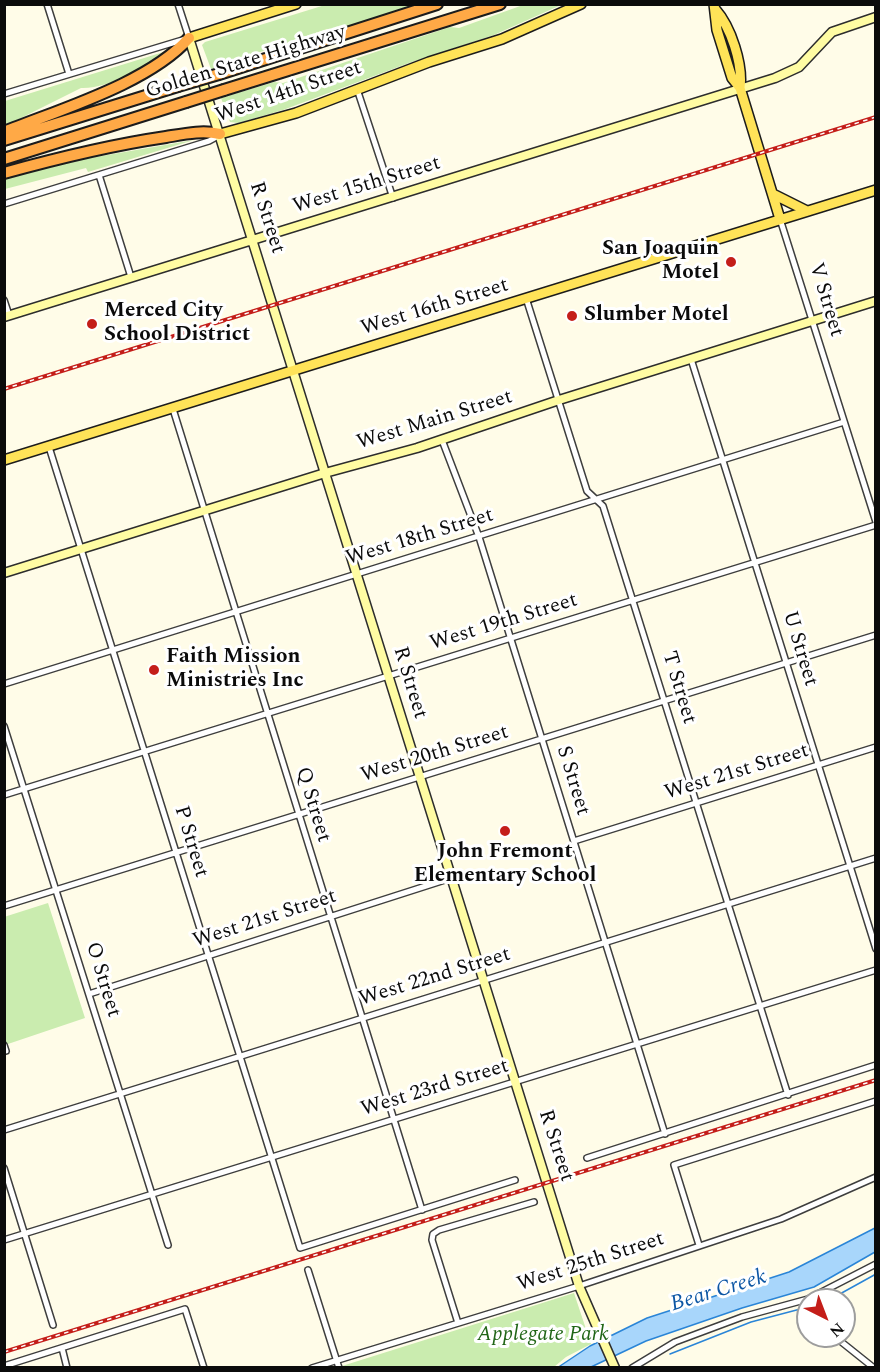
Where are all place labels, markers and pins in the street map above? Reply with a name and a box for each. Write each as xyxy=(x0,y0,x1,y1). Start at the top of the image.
place label: San Joaquin Motel xyxy=(602,237,719,287)
marker: San Joaquin Motel xyxy=(724,255,738,269)
place label: Merced City School District xyxy=(104,299,250,349)
place label: Slumber Motel xyxy=(584,303,729,329)
marker: Slumber Motel xyxy=(565,309,579,323)
marker: Merced City School District xyxy=(85,317,99,331)
place label: Faith Mission Ministries Inc xyxy=(166,645,304,695)
marker: Faith Mission Ministries Inc xyxy=(147,663,161,677)
marker: John Fremont Elementary School xyxy=(498,824,512,838)
place label: John Fremont Elementary School xyxy=(414,840,596,890)

